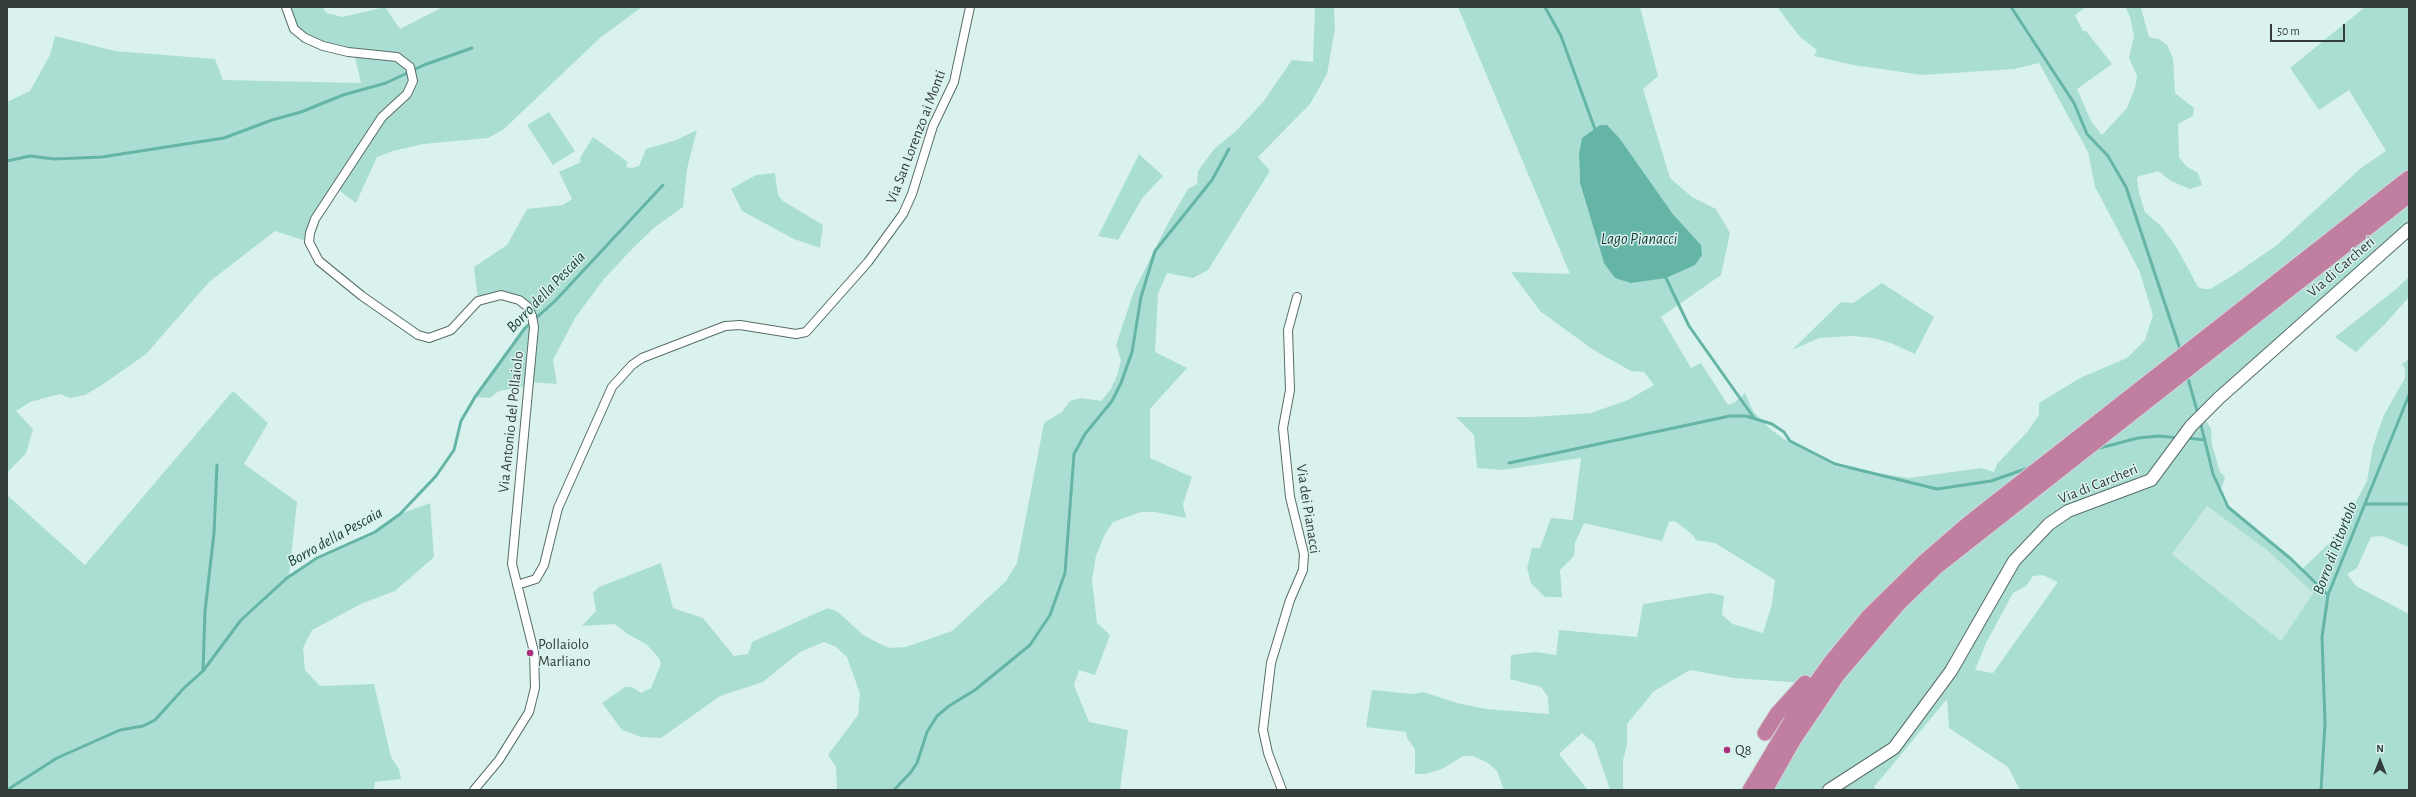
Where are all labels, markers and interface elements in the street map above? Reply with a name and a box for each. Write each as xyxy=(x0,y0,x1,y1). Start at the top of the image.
scale bar xyxy=(2272,16,2347,42)
text: 50 m xyxy=(2277,25,2300,37)
street label: Via San Lorenzo ai Monti xyxy=(882,68,950,206)
water label: Lago Pianacci xyxy=(1601,229,1677,249)
street label: Via di Carcheri xyxy=(2303,233,2379,301)
water label: Borro della Pescaia xyxy=(502,247,590,337)
street label: Via Antonio del Pollaiolo xyxy=(495,350,527,494)
street label: Via di Carcheri xyxy=(2056,460,2140,508)
street label: Via dei Pianacci xyxy=(1292,463,1324,555)
water label: Borro di Ritortolo xyxy=(2309,499,2361,597)
water label: Borro della Pescaia xyxy=(284,503,386,571)
place label: Pollaiolo Marliano xyxy=(538,635,591,670)
marker: Pollaiolo Marliano xyxy=(525,648,535,658)
place label: Q8 xyxy=(1735,741,1752,759)
north arrow xyxy=(2360,741,2400,781)
text: N xyxy=(2376,743,2384,754)
marker: Q8 xyxy=(1722,745,1732,755)

